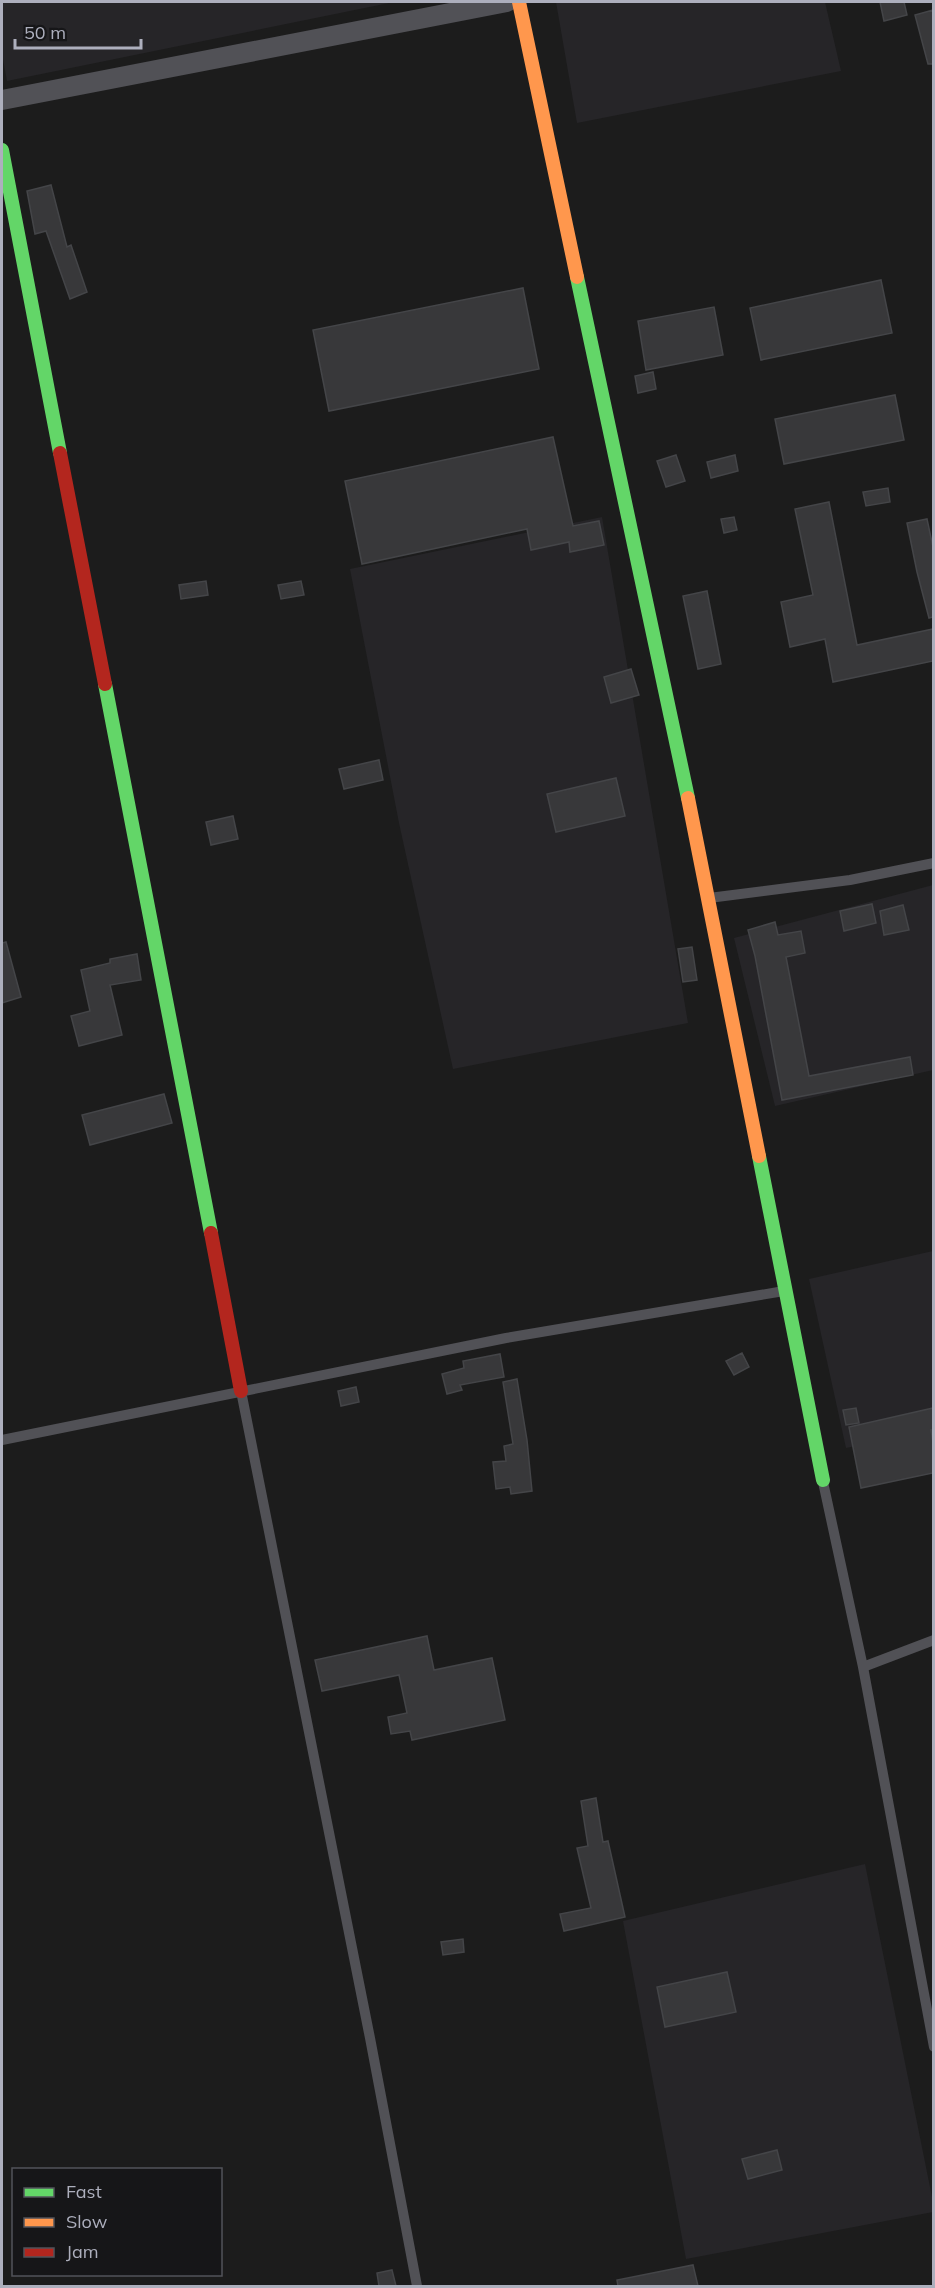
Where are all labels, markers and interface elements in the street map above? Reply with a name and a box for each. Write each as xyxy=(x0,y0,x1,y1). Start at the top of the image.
scale bar xyxy=(15,12,141,50)
text: 50 m xyxy=(24,21,66,44)
legend xyxy=(12,2168,222,2276)
text: Fast xyxy=(66,2180,102,2203)
text: Slow xyxy=(66,2210,108,2233)
text: Jam xyxy=(66,2240,99,2263)

